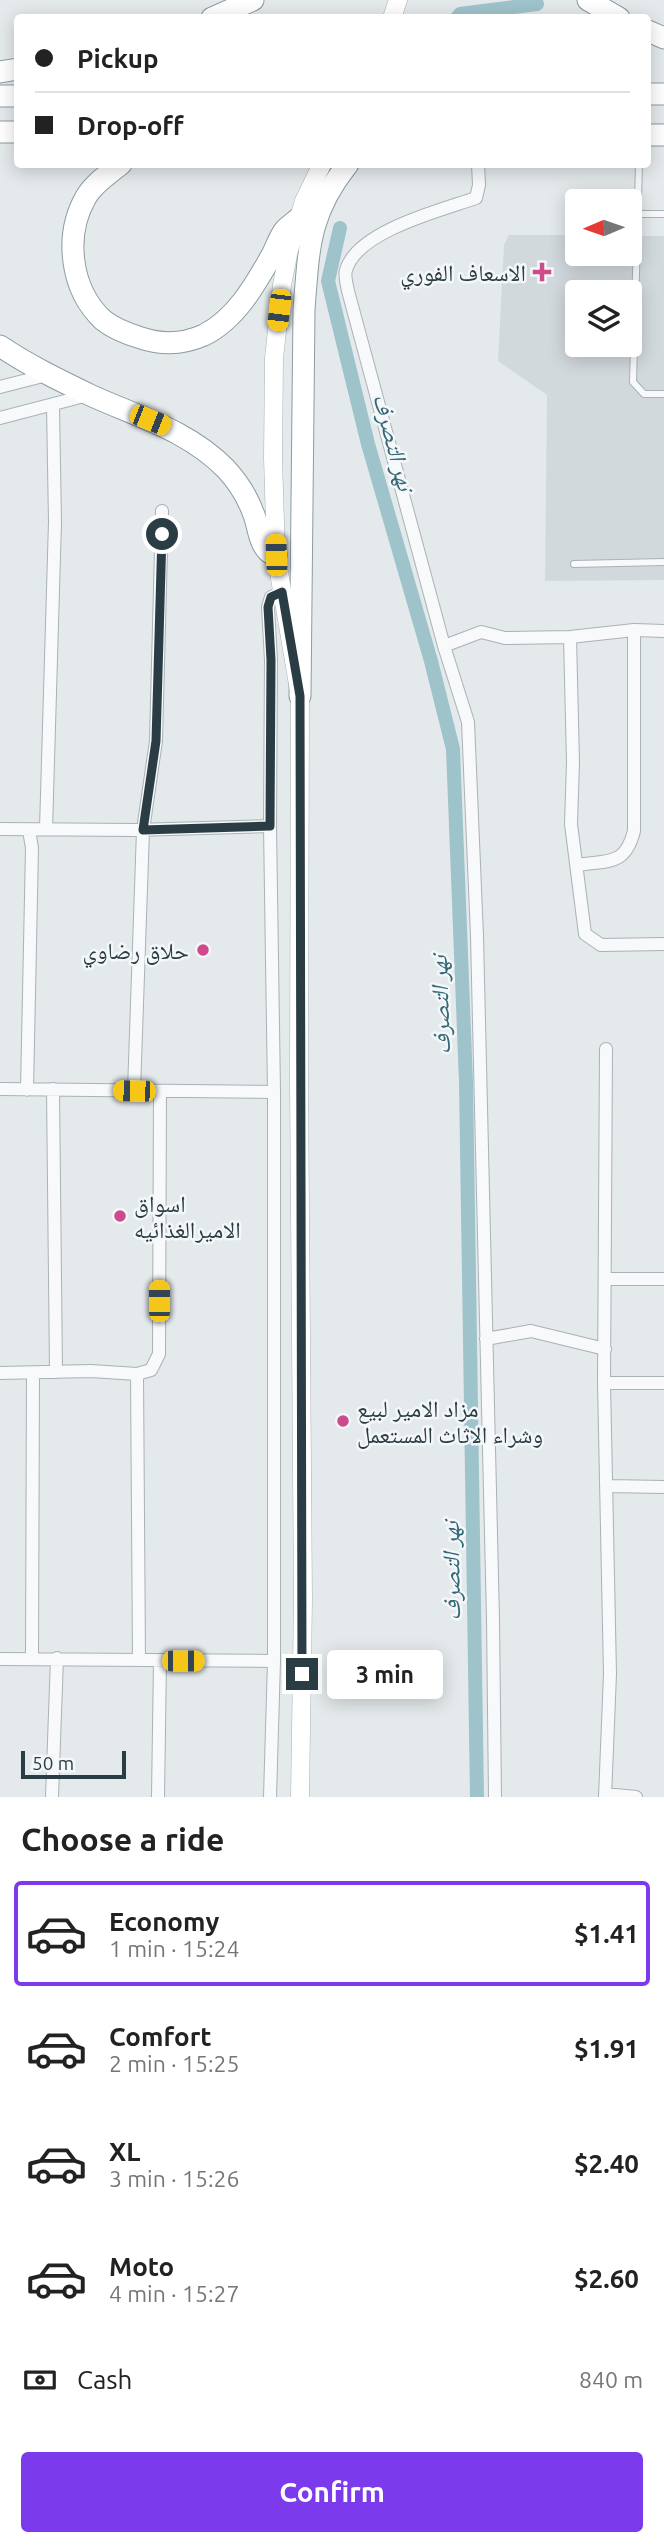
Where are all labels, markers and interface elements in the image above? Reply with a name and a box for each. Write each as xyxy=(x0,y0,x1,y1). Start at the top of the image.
text: Pickup xyxy=(77,44,159,73)
text: Drop-off xyxy=(77,111,184,140)
north arrow xyxy=(565,189,642,266)
map controls xyxy=(565,189,642,357)
place label: الاسعاف الفوري xyxy=(400,260,526,291)
marker: الاسعاف الفوري xyxy=(532,262,552,282)
button: layers xyxy=(565,280,642,357)
car xyxy=(267,288,292,332)
water label: نهر التصرف xyxy=(368,391,421,497)
car xyxy=(127,402,174,438)
route start xyxy=(146,518,178,550)
car xyxy=(265,534,288,576)
place label: حلاق رضاوي xyxy=(82,938,189,969)
marker: حلاق رضاوي xyxy=(195,942,211,958)
water label: نهر التصرف xyxy=(425,951,455,1055)
car xyxy=(113,1080,156,1102)
place label: اسواق الاميرالغذائيه xyxy=(134,1191,241,1243)
marker: اسواق الاميرالغذائيه xyxy=(112,1208,128,1224)
car xyxy=(149,1280,170,1322)
place label: مزاد الامير لبيع وشراء الاثاث المستعمل xyxy=(357,1396,543,1449)
marker: مزاد الامير لبيع وشراء الاثاث المستعمل xyxy=(335,1413,351,1429)
water label: نهر التصرف xyxy=(437,1517,465,1621)
callout: 3 min xyxy=(326,1650,442,1698)
car xyxy=(163,1651,205,1672)
route end xyxy=(286,1658,318,1690)
text: 3 min xyxy=(356,1662,414,1687)
scale bar xyxy=(21,1748,126,1780)
text: 50 m xyxy=(32,1752,74,1774)
text: Choose a ride xyxy=(21,1821,224,1857)
icon: car xyxy=(25,1902,88,1965)
text: Economy xyxy=(109,1907,219,1936)
text: $1.41 xyxy=(574,1919,639,1948)
text: 1 min · 15:24 xyxy=(109,1936,240,1961)
icon: car xyxy=(25,2017,88,2080)
text: Comfort xyxy=(109,2022,212,2051)
text: $1.91 xyxy=(574,2034,639,2063)
text: 2 min · 15:25 xyxy=(109,2051,240,2076)
icon: car xyxy=(25,2132,88,2195)
text: XL xyxy=(109,2137,140,2166)
text: $2.40 xyxy=(574,2149,639,2178)
text: 3 min · 15:26 xyxy=(109,2166,240,2191)
icon: car xyxy=(25,2247,88,2310)
text: Moto xyxy=(109,2252,174,2281)
text: $2.60 xyxy=(574,2264,639,2293)
text: 4 min · 15:27 xyxy=(109,2281,240,2306)
icon: cash xyxy=(21,2361,59,2399)
text: Cash xyxy=(77,2365,132,2394)
text: 840 m xyxy=(579,2367,643,2392)
button: Confirm xyxy=(21,2452,643,2532)

